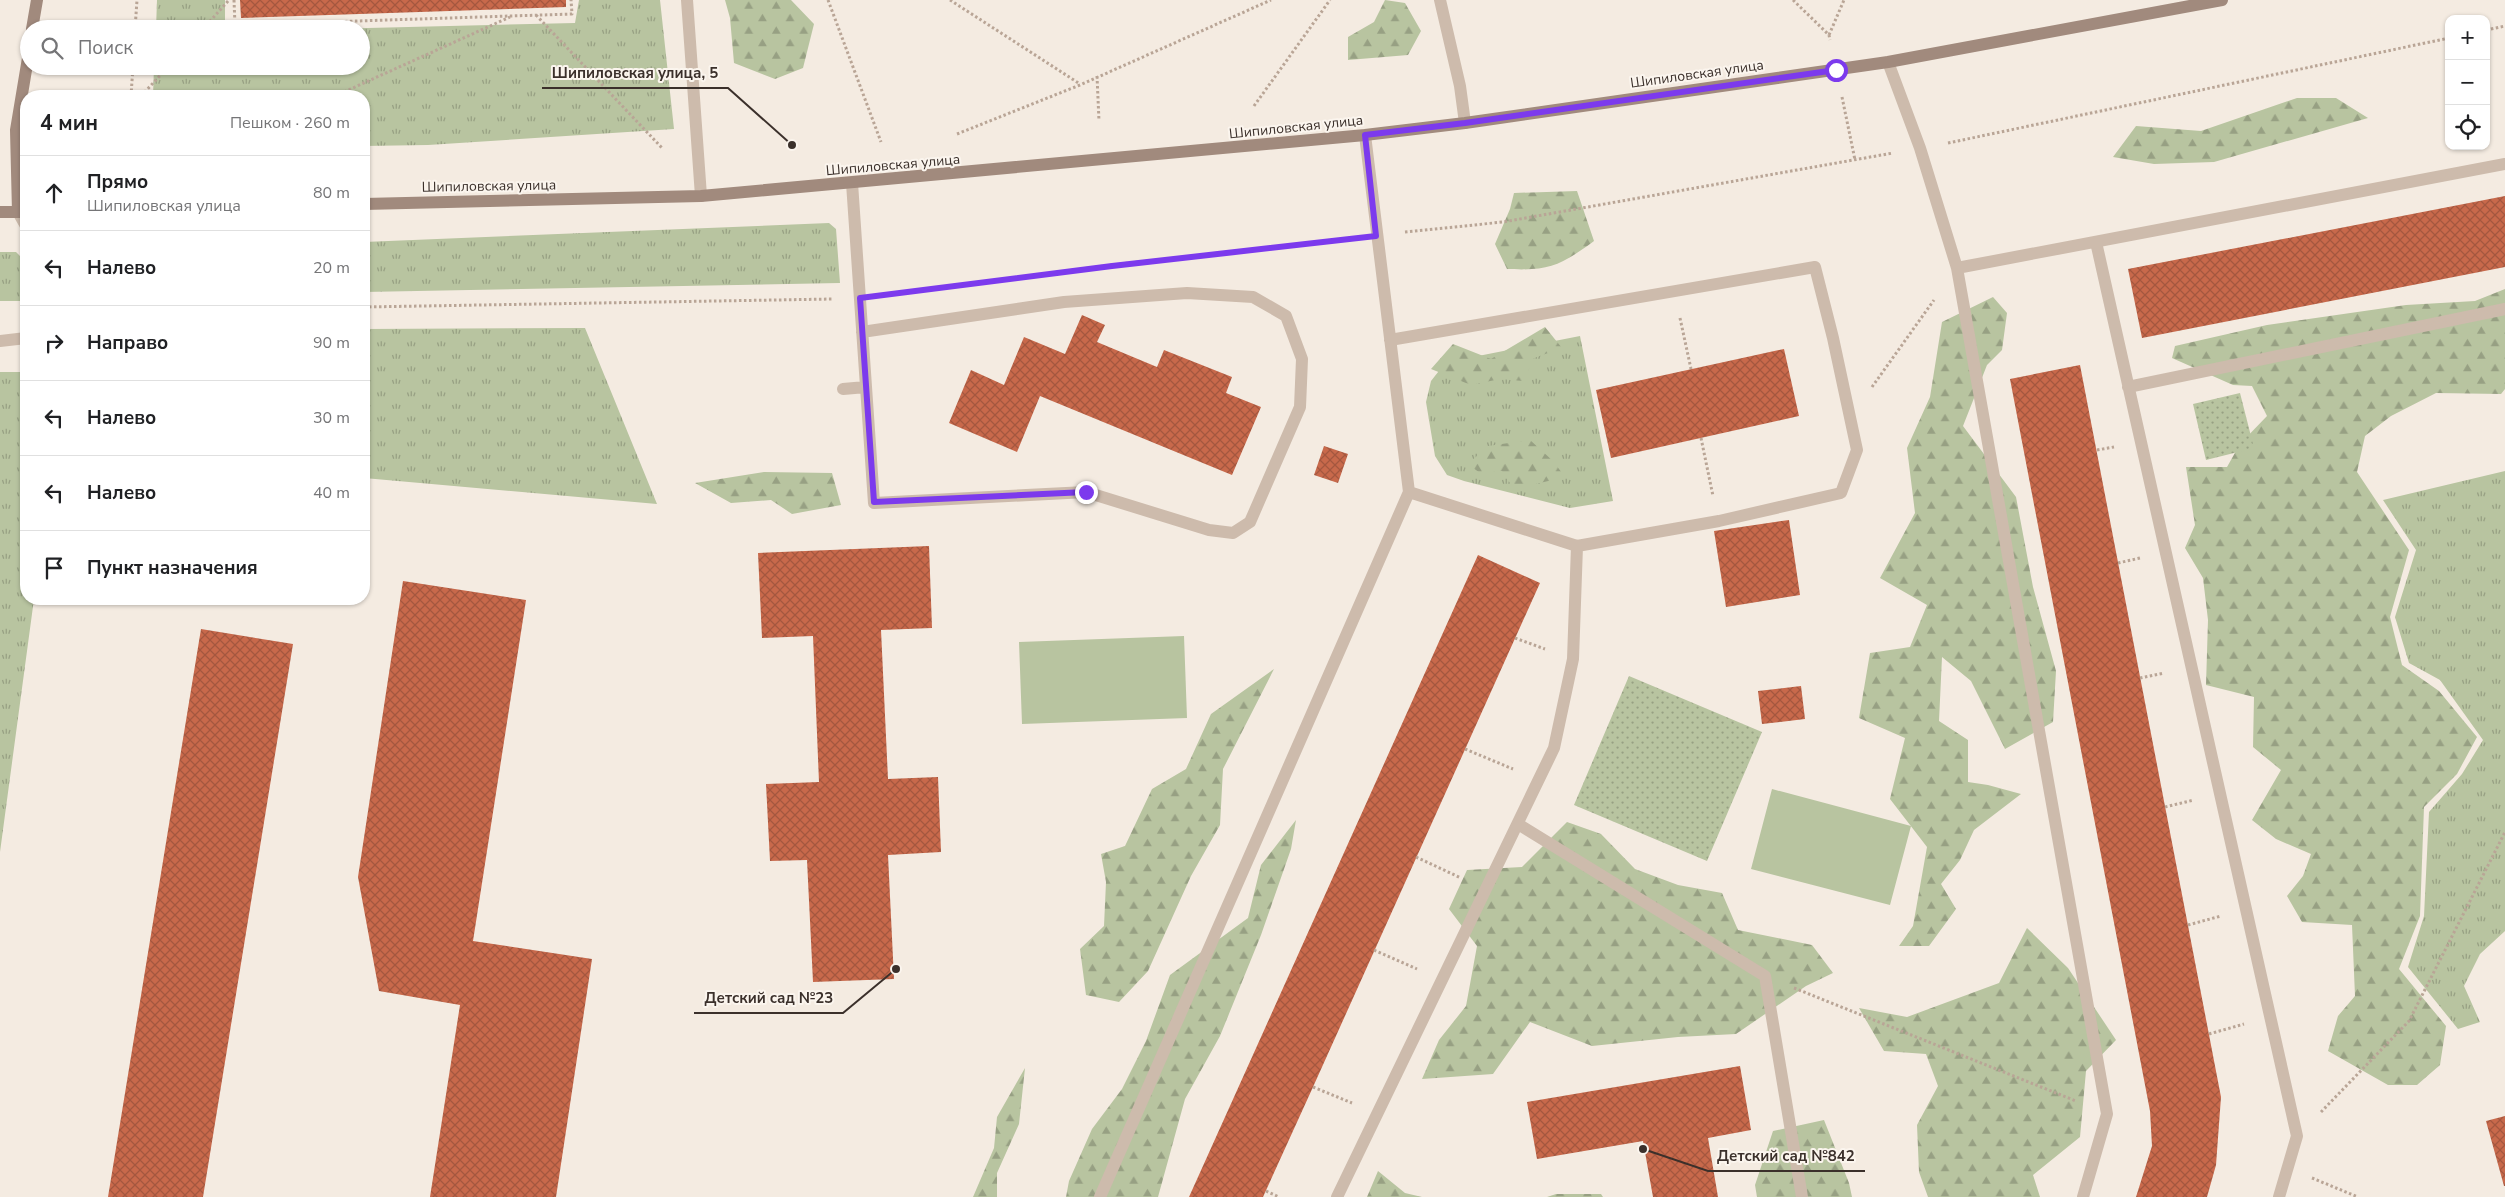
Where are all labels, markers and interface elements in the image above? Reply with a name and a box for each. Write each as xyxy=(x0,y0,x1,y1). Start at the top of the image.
map controls xyxy=(2445,15,2490,150)
button: + xyxy=(2445,15,2490,60)
search box xyxy=(20,20,370,75)
icon: search xyxy=(38,34,66,62)
text: Поиск xyxy=(78,35,133,61)
street label: Шипиловская улица xyxy=(1629,55,1765,93)
callout: Шипиловская улица, 5 xyxy=(542,58,728,88)
route start xyxy=(1825,59,1848,82)
button: − xyxy=(2445,60,2490,105)
text: Шипиловская улица, 5 xyxy=(552,63,718,83)
button: locate xyxy=(2445,105,2490,150)
text: 4 мин xyxy=(40,109,98,137)
street label: Шипиловская улица xyxy=(1228,111,1364,143)
text: Пешком · 260 m xyxy=(230,112,350,134)
street label: Шипиловская улица xyxy=(825,150,961,180)
text: Прямо xyxy=(87,169,148,195)
street label: Шипиловская улица xyxy=(422,175,556,197)
icon: ahead xyxy=(40,179,68,207)
text: 80 m xyxy=(313,182,350,204)
text: Шипиловская улица xyxy=(87,195,241,217)
icon: left xyxy=(40,254,68,282)
text: Налево xyxy=(87,255,156,281)
text: 20 m xyxy=(313,257,350,279)
icon: right xyxy=(40,329,68,357)
text: Направо xyxy=(87,330,168,356)
text: 90 m xyxy=(313,332,350,354)
icon: left xyxy=(40,404,68,432)
text: Налево xyxy=(87,405,156,431)
text: 30 m xyxy=(313,407,350,429)
icon: left xyxy=(40,479,68,507)
text: Налево xyxy=(87,480,156,506)
route end xyxy=(1075,481,1098,504)
text: 40 m xyxy=(313,482,350,504)
icon: arrive xyxy=(40,554,68,582)
text: Пункт назначения xyxy=(87,555,258,581)
callout: Детский сад №23 xyxy=(694,983,843,1013)
text: Детский сад №23 xyxy=(705,988,833,1008)
callout: Детский сад №842 xyxy=(1708,1141,1865,1171)
text: Детский сад №842 xyxy=(1717,1146,1855,1166)

